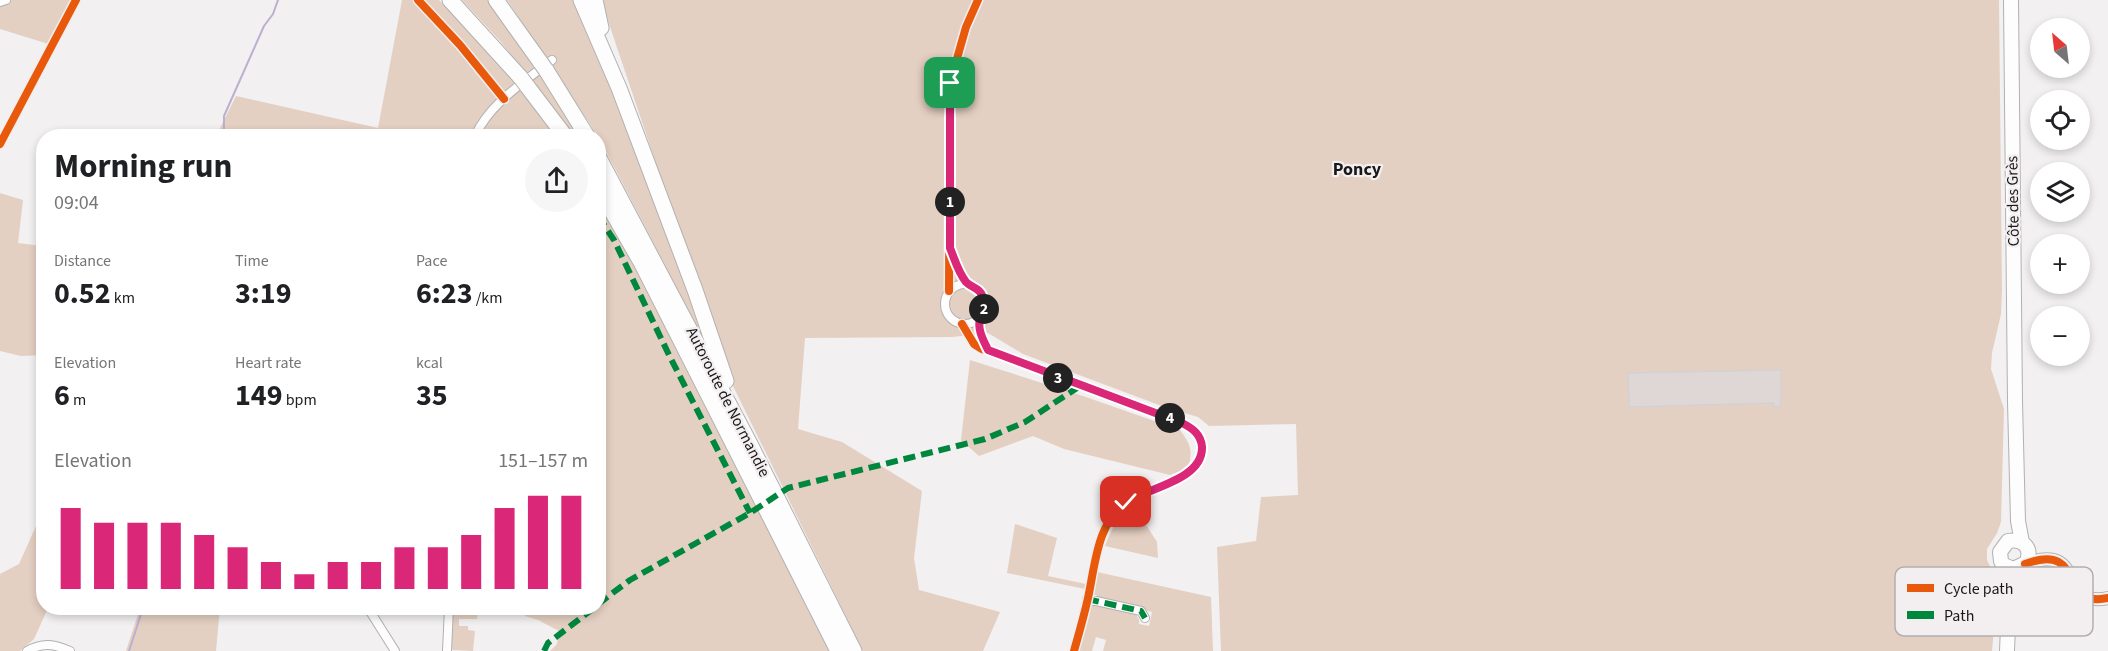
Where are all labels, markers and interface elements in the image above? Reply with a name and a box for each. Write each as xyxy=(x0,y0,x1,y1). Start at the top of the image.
north arrow xyxy=(2030,18,2090,78)
map controls xyxy=(2030,18,2090,366)
pin xyxy=(924,57,975,108)
icon: arrive xyxy=(933,66,966,99)
button: locate xyxy=(2030,90,2090,150)
text: Morning run xyxy=(54,143,232,190)
button: share xyxy=(525,149,588,212)
street label: Côte des Grès xyxy=(2001,155,2025,246)
district label: Poncy xyxy=(1333,157,1382,182)
button: layers xyxy=(2030,162,2090,222)
pin: 1 xyxy=(935,187,965,217)
text: 09:04 xyxy=(54,189,99,217)
text: 1 xyxy=(946,191,954,213)
button: + xyxy=(2030,234,2090,294)
text: Distance xyxy=(54,250,111,272)
text: Time xyxy=(235,250,269,272)
text: Pace xyxy=(416,250,447,272)
text: 0.52 xyxy=(54,272,111,315)
text: 3:19 xyxy=(235,272,292,315)
text: 6:23 xyxy=(416,272,473,315)
text: km xyxy=(111,287,135,309)
text: /km xyxy=(473,287,503,309)
pin: 2 xyxy=(969,294,999,324)
text: 2 xyxy=(980,298,988,320)
button: − xyxy=(2030,306,2090,366)
street label: Autoroute de Normandie xyxy=(681,323,775,481)
text: Elevation xyxy=(54,352,116,374)
text: Heart rate xyxy=(235,352,302,374)
text: kcal xyxy=(416,352,443,374)
pin: 3 xyxy=(1043,363,1073,393)
text: 3 xyxy=(1054,367,1062,389)
text: 6 xyxy=(54,374,70,417)
text: 149 xyxy=(235,374,283,417)
text: 35 xyxy=(416,374,448,417)
text: m xyxy=(70,389,86,411)
text: bpm xyxy=(283,389,317,411)
pin: 4 xyxy=(1155,403,1185,433)
text: 4 xyxy=(1166,407,1174,429)
text: Elevation xyxy=(54,447,132,475)
text: 151–157 m xyxy=(498,447,588,475)
pin xyxy=(1100,476,1151,527)
icon: check xyxy=(1109,485,1142,518)
legend xyxy=(1895,567,2093,636)
text: Cycle path xyxy=(1944,578,2013,600)
text: Path xyxy=(1944,605,1974,627)

